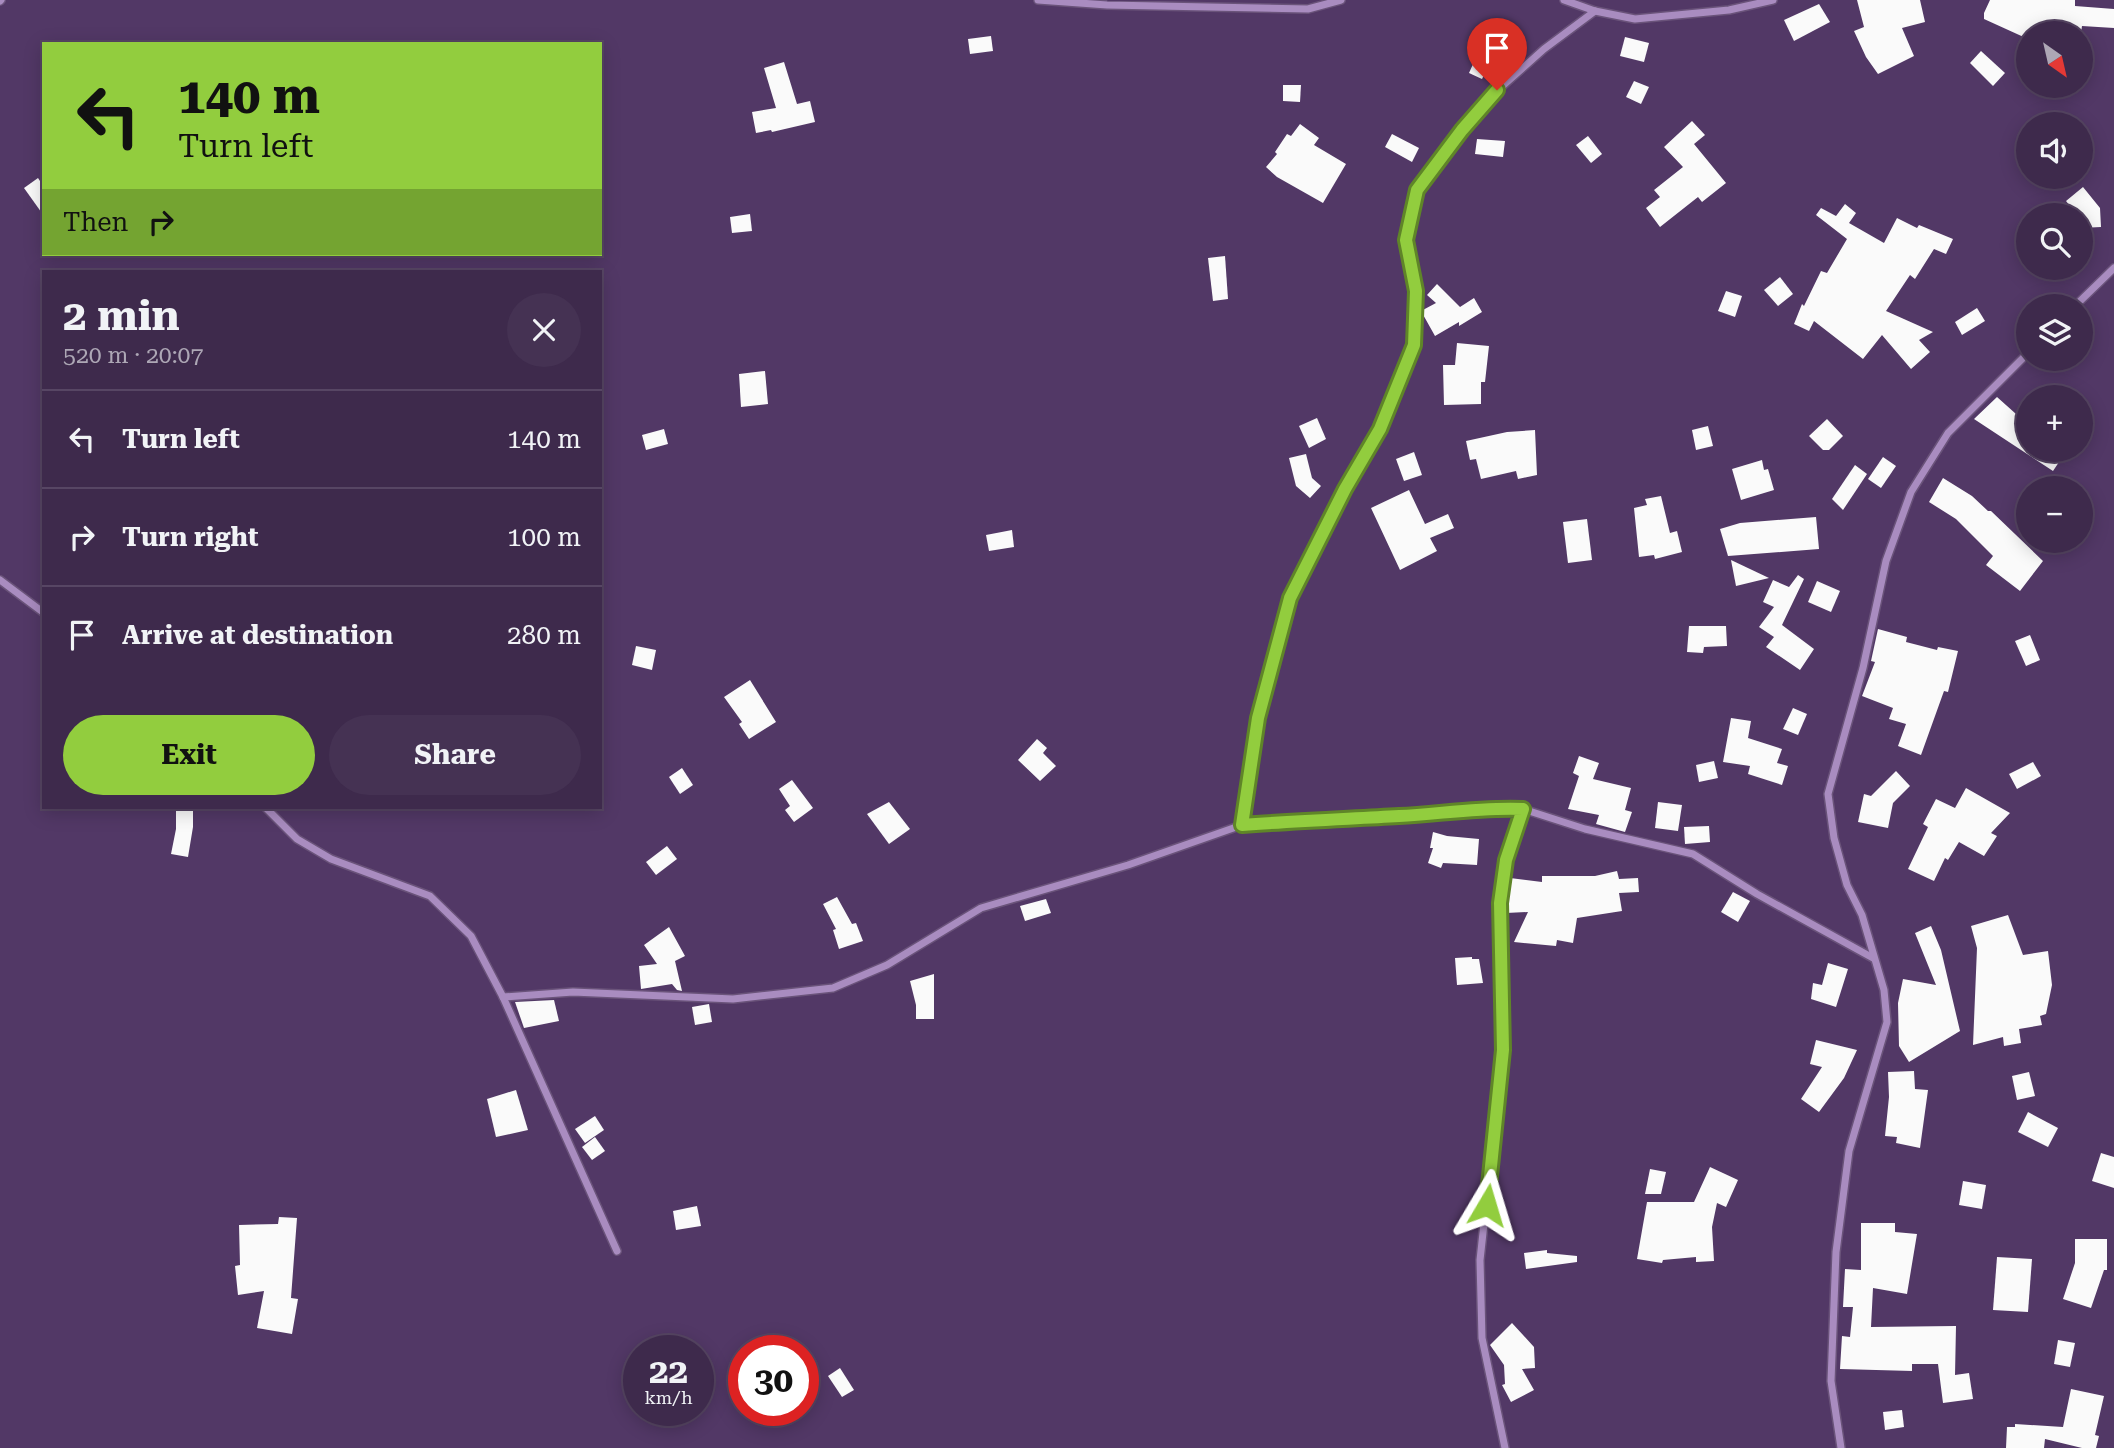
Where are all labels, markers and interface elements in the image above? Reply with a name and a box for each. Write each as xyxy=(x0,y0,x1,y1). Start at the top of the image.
pin xyxy=(1467,18,1527,90)
north arrow xyxy=(2016,21,2093,98)
map controls xyxy=(2016,21,2093,553)
icon: arrive xyxy=(1478,29,1516,67)
text: 140 m xyxy=(178,68,320,125)
icon: left xyxy=(63,70,154,161)
button: sound xyxy=(2016,112,2093,189)
text: Turn left xyxy=(178,127,313,165)
icon: right xyxy=(142,203,180,241)
button: search xyxy=(2016,203,2093,280)
text: Then xyxy=(63,207,128,237)
text: 2 min xyxy=(63,291,180,340)
button: close xyxy=(507,293,581,367)
button: layers xyxy=(2016,294,2093,371)
text: 520 m · 20:07 xyxy=(63,342,203,369)
button: + xyxy=(2016,385,2093,462)
icon: left xyxy=(63,420,101,458)
text: Turn left xyxy=(122,424,240,454)
text: 140 m xyxy=(507,424,581,454)
button: − xyxy=(2016,476,2093,553)
icon: right xyxy=(63,518,101,556)
text: Turn right xyxy=(122,522,258,552)
text: 100 m xyxy=(507,522,581,552)
icon: arrive xyxy=(63,616,101,654)
text: Arrive at destination xyxy=(122,620,393,650)
text: 280 m xyxy=(507,620,581,650)
button: Exit xyxy=(63,715,315,795)
button: Share xyxy=(329,715,581,795)
position arrow xyxy=(1450,1168,1524,1242)
speed limit sign: 30 xyxy=(728,1335,819,1426)
text: 22 xyxy=(649,1351,688,1392)
text: km/h xyxy=(644,1387,693,1408)

